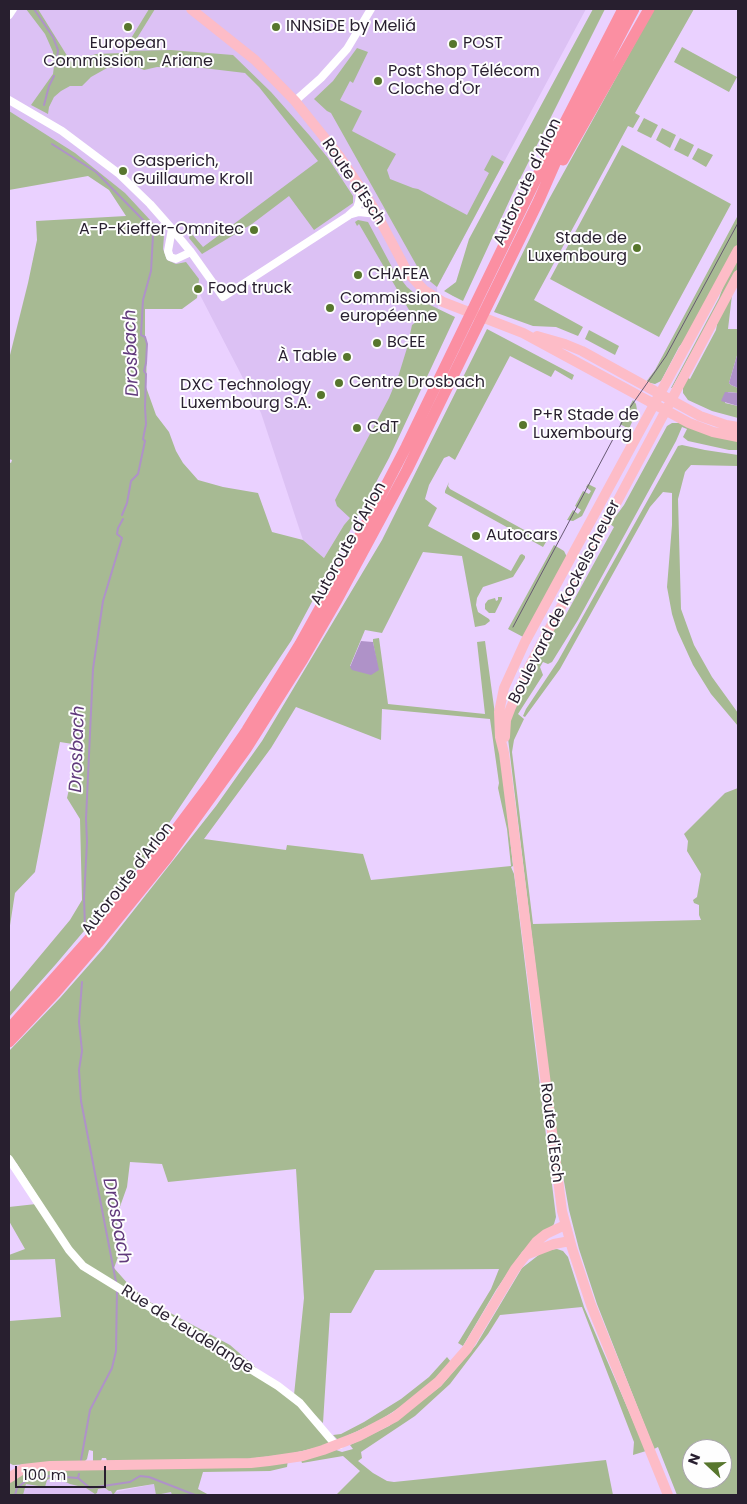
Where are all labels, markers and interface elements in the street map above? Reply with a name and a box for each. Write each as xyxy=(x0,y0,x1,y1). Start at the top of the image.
place label: INNSiDE by Meliá xyxy=(286,17,416,37)
marker: European Commission - Ariane xyxy=(122,21,134,33)
marker: INNSiDE by Meliá xyxy=(270,21,282,33)
place label: European Commission - Ariane xyxy=(43,34,213,72)
place label: POST xyxy=(463,34,503,54)
marker: POST xyxy=(447,38,459,50)
place label: Post Shop Télécom Cloche d'Or xyxy=(388,62,540,100)
marker: Post Shop Télécom Cloche d'Or xyxy=(372,75,384,87)
street label: Autoroute d'Arlon xyxy=(490,115,566,249)
street label: Route d'Esch xyxy=(317,135,389,229)
place label: Gasperich, Guillaume Kroll xyxy=(133,152,253,190)
marker: Gasperich, Guillaume Kroll xyxy=(117,165,129,177)
place label: A-P-Kieffer-Omnitec xyxy=(79,220,244,240)
marker: A-P-Kieffer-Omnitec xyxy=(248,224,260,236)
place label: Stade de Luxembourg xyxy=(528,229,627,267)
marker: Stade de Luxembourg xyxy=(631,242,643,254)
place label: CHAFEA xyxy=(368,265,429,285)
marker: CHAFEA xyxy=(352,269,364,281)
place label: Food truck xyxy=(208,279,292,299)
marker: Food truck xyxy=(192,283,204,295)
place label: Commission européenne xyxy=(340,289,441,327)
marker: Commission européenne xyxy=(324,302,336,314)
water label: Drosbach xyxy=(120,309,144,397)
place label: BCEE xyxy=(387,333,426,353)
marker: BCEE xyxy=(371,337,383,349)
place label: À Table xyxy=(278,347,337,367)
marker: À Table xyxy=(341,351,353,363)
place label: Centre Drosbach xyxy=(349,373,485,393)
place label: DXC Technology Luxembourg S.A. xyxy=(180,376,311,414)
marker: Centre Drosbach xyxy=(333,377,345,389)
marker: DXC Technology Luxembourg S.A. xyxy=(315,389,327,401)
place label: P+R Stade de Luxembourg xyxy=(533,406,639,444)
place label: CdT xyxy=(367,418,399,438)
marker: P+R Stade de Luxembourg xyxy=(517,419,529,431)
marker: CdT xyxy=(351,422,363,434)
street label: Autoroute d'Arlon xyxy=(307,479,391,609)
street label: Boulevard de Kockelscheuer xyxy=(505,497,625,707)
place label: Autocars xyxy=(486,526,558,546)
marker: Autocars xyxy=(470,530,482,542)
water label: Drosbach xyxy=(66,705,90,793)
street label: Autoroute d'Arlon xyxy=(78,819,178,939)
street label: Route d'Esch xyxy=(535,1082,567,1184)
water label: Drosbach xyxy=(97,1176,135,1266)
street label: Rue de Leudelange xyxy=(117,1281,257,1379)
north arrow xyxy=(682,1439,732,1489)
text: N xyxy=(683,1450,705,1467)
scale bar xyxy=(18,1456,109,1488)
text: 100 m xyxy=(23,1464,66,1485)

